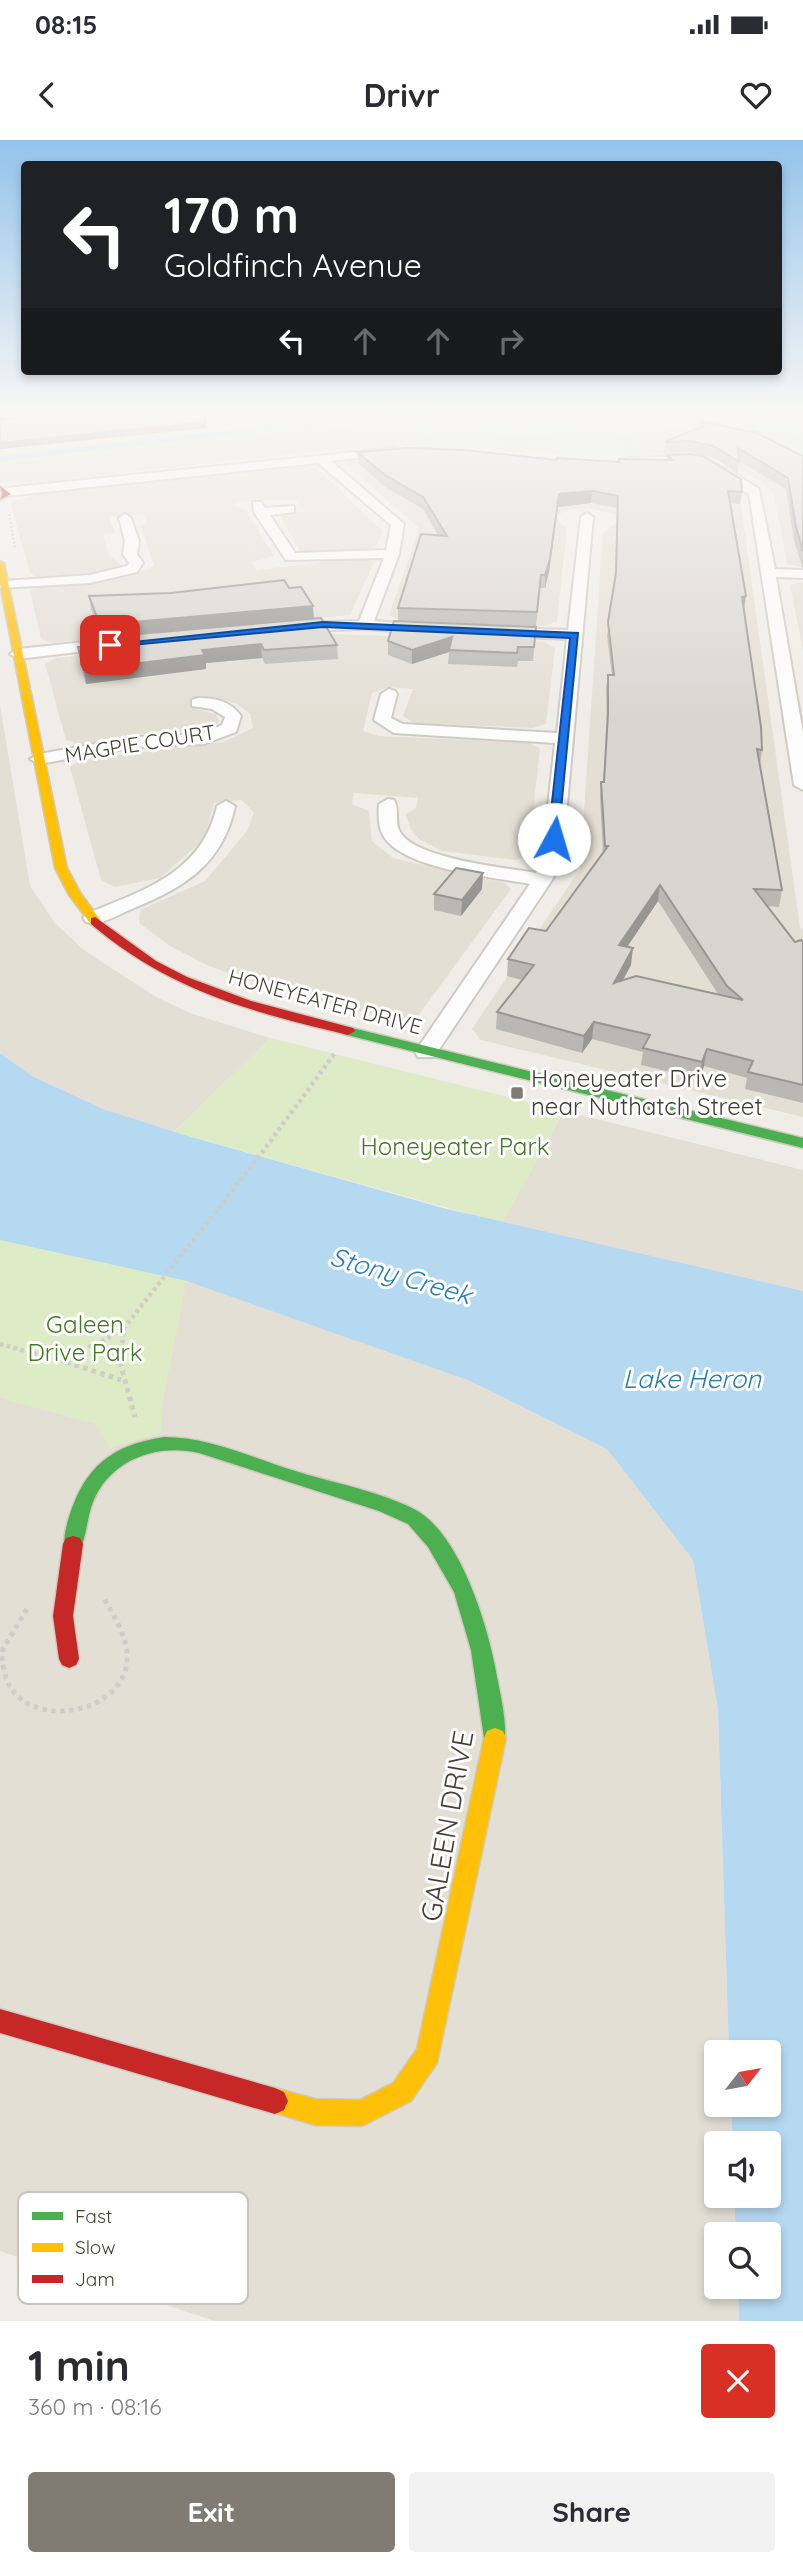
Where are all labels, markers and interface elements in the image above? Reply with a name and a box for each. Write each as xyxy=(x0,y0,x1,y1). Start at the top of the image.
text: 08:15 xyxy=(35,8,97,41)
text: Drivr xyxy=(363,75,440,115)
icon: back xyxy=(28,76,66,114)
icon: heart xyxy=(737,76,775,114)
text: 170 m xyxy=(164,184,299,245)
icon: left xyxy=(49,189,140,280)
text: Goldfinch Avenue xyxy=(164,245,422,285)
icon: left xyxy=(273,322,311,360)
icon: ahead xyxy=(346,322,384,360)
icon: ahead xyxy=(419,322,457,360)
icon: right xyxy=(492,322,530,360)
pin xyxy=(80,615,140,675)
icon: arrive xyxy=(91,626,129,664)
street label: MAGPIE COURT xyxy=(63,718,217,768)
position arrow xyxy=(517,802,591,876)
street label: HONEYEATER DRIVE xyxy=(226,963,425,1039)
place label: Honeyeater Drive near Nuthatch Street xyxy=(531,1063,763,1121)
marker: Honeyeater Drive near Nuthatch Street xyxy=(509,1085,525,1101)
park label: Honeyeater Park xyxy=(361,1131,549,1161)
water label: Stony Creek xyxy=(327,1240,478,1312)
park label: Galeen Drive Park xyxy=(27,1309,143,1367)
water label: Lake Heron xyxy=(623,1362,762,1395)
street label: GALEEN DRIVE xyxy=(413,1728,480,1924)
north arrow xyxy=(704,2040,780,2118)
map controls xyxy=(704,2040,781,2299)
button: sound xyxy=(704,2131,781,2208)
legend xyxy=(18,2192,248,2304)
text: Fast xyxy=(75,2204,112,2228)
button: search xyxy=(704,2222,781,2299)
text: Slow xyxy=(75,2235,116,2259)
text: Jam xyxy=(75,2267,115,2291)
text: 1 min xyxy=(28,2339,130,2392)
button: close xyxy=(701,2344,775,2418)
text: 360 m · 08:16 xyxy=(28,2392,162,2421)
button: Exit xyxy=(28,2472,395,2552)
button: Share xyxy=(409,2472,775,2552)

